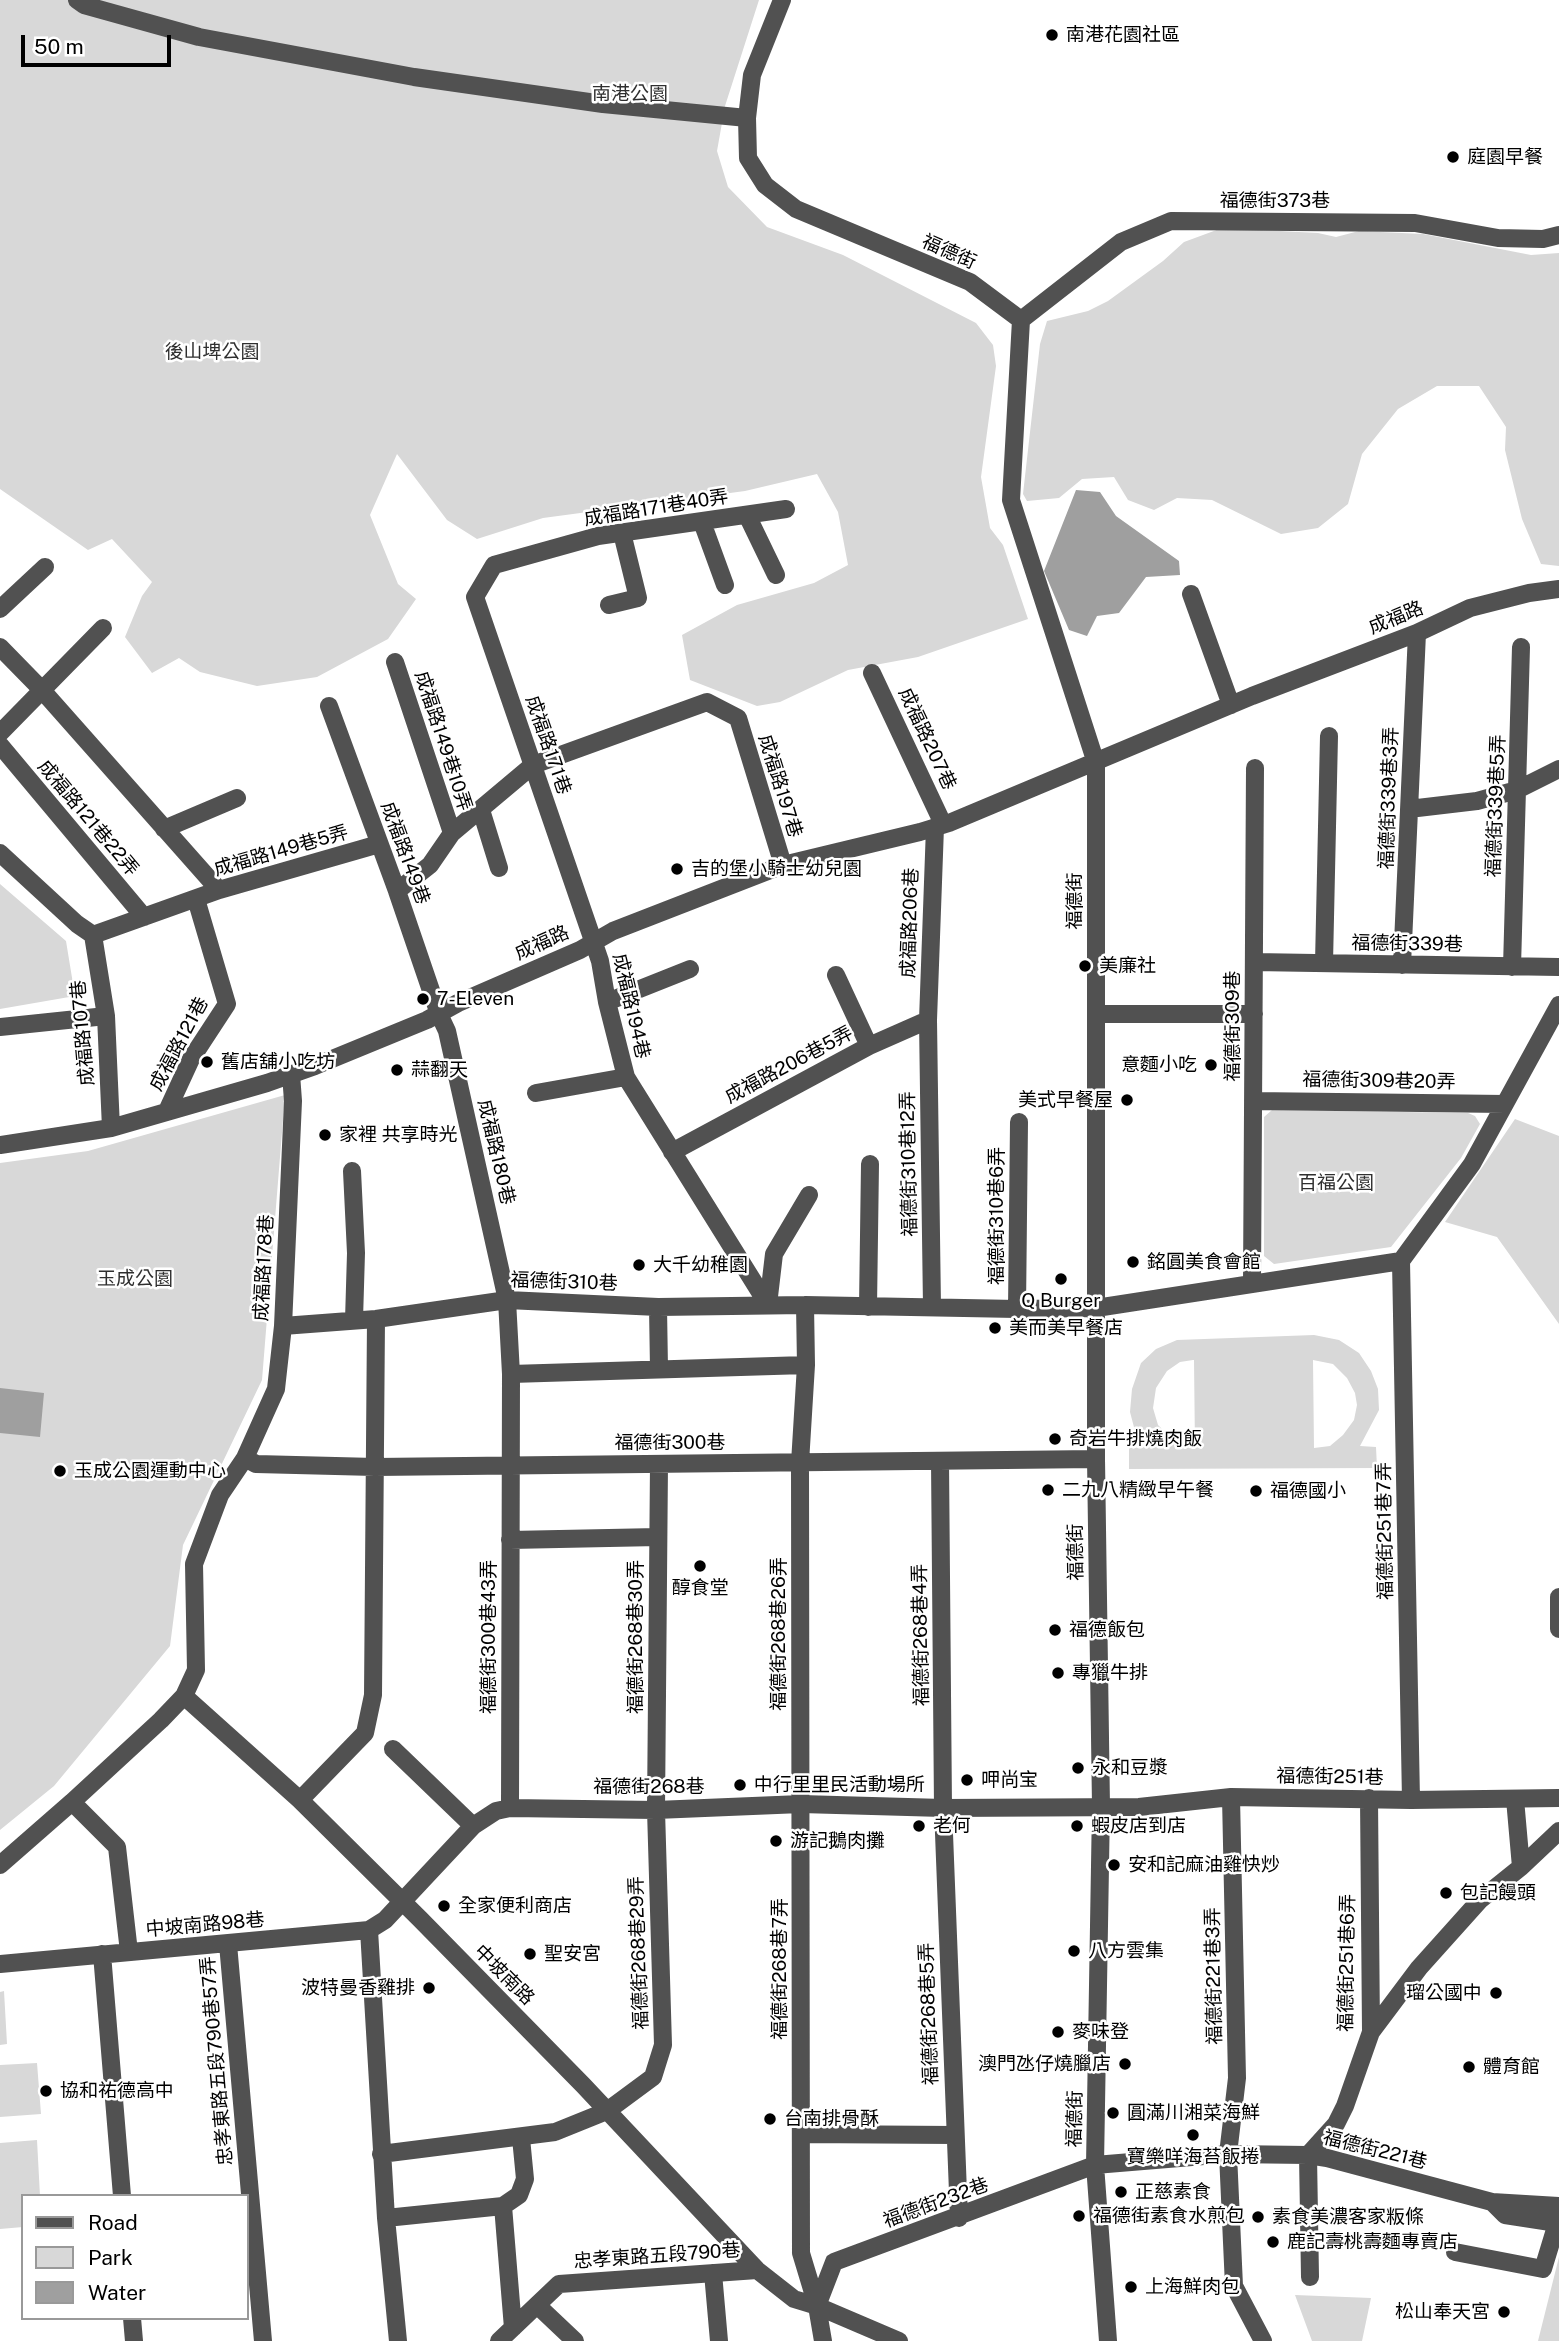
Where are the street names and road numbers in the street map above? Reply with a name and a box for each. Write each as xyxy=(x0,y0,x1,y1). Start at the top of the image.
street label: 福德街373巷 xyxy=(1220,190,1330,212)
street label: 福德街 xyxy=(918,230,980,274)
street label: 成福路171巷40弄 xyxy=(582,485,730,531)
street label: 成福路 xyxy=(1365,597,1427,639)
street label: 成福路149巷10弄 xyxy=(410,668,476,814)
street label: 成福路207巷 xyxy=(893,684,961,794)
street label: 成福路171巷 xyxy=(520,692,576,798)
street label: 福德街339巷3弄 xyxy=(1375,726,1403,870)
street label: 成福路197巷 xyxy=(754,732,806,840)
street label: 福德街339巷5弄 xyxy=(1482,734,1510,878)
street label: 成福路121巷22弄 xyxy=(33,755,143,881)
street label: 成福路149巷 xyxy=(376,799,434,907)
street label: 成福路149巷5弄 xyxy=(211,821,351,881)
street label: 成福路206巷 xyxy=(897,867,923,979)
street label: 福德街 xyxy=(1064,873,1086,929)
street label: 成福路 xyxy=(511,921,573,965)
street label: 福德街339巷 xyxy=(1351,932,1463,956)
street label: 成福路194巷 xyxy=(608,951,654,1061)
street label: 福德街309巷 xyxy=(1222,970,1244,1082)
street label: 成福路107巷 xyxy=(67,979,99,1087)
street label: 成福路121巷 xyxy=(145,993,213,1095)
street label: 成福路206巷5弄 xyxy=(721,1022,857,1108)
street label: 福德街309巷20弄 xyxy=(1302,1068,1456,1094)
street label: 福德街310巷12弄 xyxy=(896,1091,922,1237)
street label: 成福路180巷 xyxy=(473,1097,519,1207)
street label: 福德街310巷6弄 xyxy=(986,1147,1008,1285)
street label: 成福路178巷 xyxy=(250,1214,278,1322)
street label: 福德街310巷 xyxy=(510,1269,618,1295)
street label: 福德街300巷 xyxy=(615,1432,725,1454)
street label: 福德街251巷7弄 xyxy=(1372,1462,1398,1600)
street label: 福德街 xyxy=(1064,1523,1088,1581)
street label: 福德街268巷26弄 xyxy=(768,1557,790,1711)
street label: 福德街300巷43弄 xyxy=(478,1560,500,1714)
street label: 福德街268巷30弄 xyxy=(625,1560,647,1714)
street label: 福德街268巷4弄 xyxy=(908,1564,934,1706)
street label: 福德街251巷 xyxy=(1276,1765,1384,1789)
street label: 福德街268巷 xyxy=(593,1776,705,1798)
street label: 福德街268巷29弄 xyxy=(625,1876,653,2030)
street label: 福德街251巷6弄 xyxy=(1334,1894,1360,2032)
street label: 福德街268巷7弄 xyxy=(769,1898,791,2040)
street label: 福德街221巷3弄 xyxy=(1201,1907,1227,2045)
street label: 中坡南路98巷 xyxy=(145,1908,265,1942)
street label: 中坡南路 xyxy=(469,1940,539,2010)
street label: 福德街268巷5弄 xyxy=(915,1942,943,2086)
street label: 忠孝東路五段790巷57弄 xyxy=(196,1955,238,2167)
street label: 福德街 xyxy=(1063,2090,1087,2148)
street label: 福德街221巷 xyxy=(1321,2126,1429,2174)
street label: 福德街232巷 xyxy=(880,2173,992,2233)
street label: 忠孝東路五段790巷 xyxy=(573,2239,741,2273)

